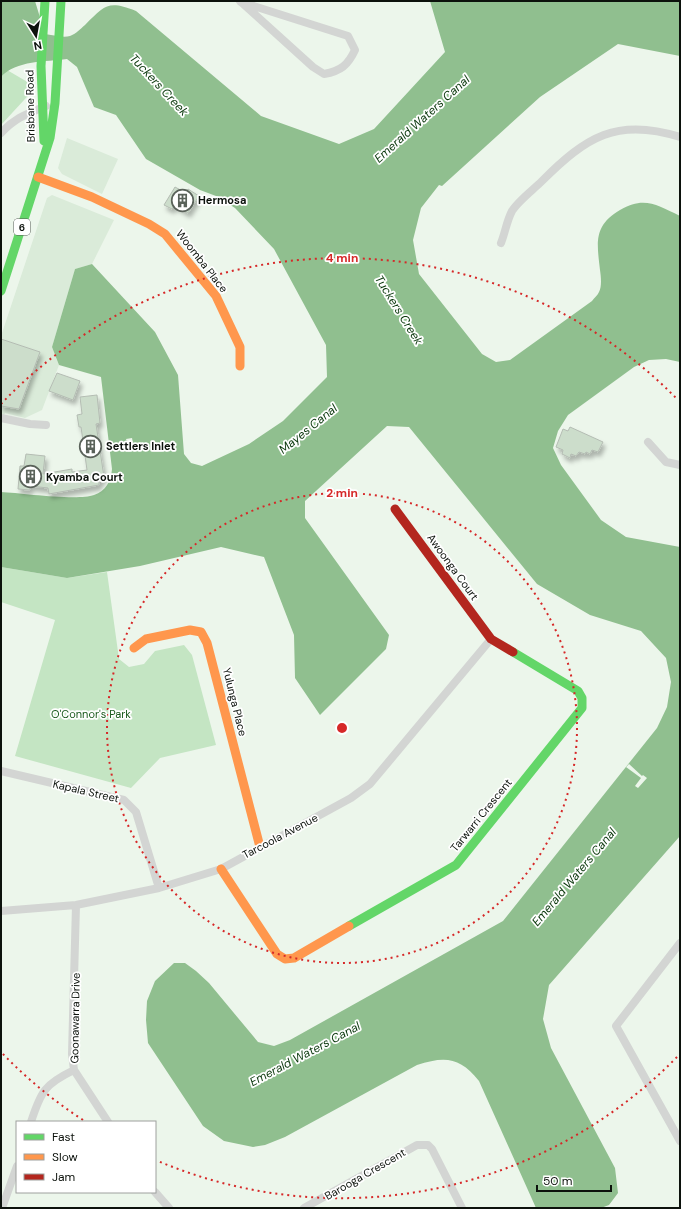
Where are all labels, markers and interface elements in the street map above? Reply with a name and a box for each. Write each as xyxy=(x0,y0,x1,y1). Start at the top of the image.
north arrow xyxy=(16,16,56,56)
text: N xyxy=(33,38,43,53)
water label: Tuckers Creek xyxy=(126,51,192,120)
street label: Brisbane Road xyxy=(22,69,38,143)
water label: Emerald Waters Canal xyxy=(371,72,473,166)
building icon: Hermosa xyxy=(169,187,195,213)
place label: Hermosa xyxy=(198,193,246,207)
road number: 6 xyxy=(14,219,30,235)
street label: Woomba Place xyxy=(173,227,231,295)
text: 4 min xyxy=(326,250,358,266)
water label: Tuckers Creek xyxy=(371,272,427,349)
water label: Mayes Canal xyxy=(275,400,341,457)
building icon: Settlers Inlet xyxy=(78,433,104,459)
place label: Settlers Inlet xyxy=(106,439,175,453)
building icon: Kyamba Court xyxy=(18,464,44,490)
place label: Kyamba Court xyxy=(46,470,123,484)
text: 2 min xyxy=(326,485,358,501)
street label: Awoonga Court xyxy=(424,531,482,603)
street label: Yulunga Place xyxy=(220,666,250,738)
park label: O'Connor's Park xyxy=(51,707,131,721)
centre of rings xyxy=(335,721,349,735)
street label: Tarwarri Crescent xyxy=(447,776,515,854)
street label: Kapala Street xyxy=(52,777,120,805)
street label: Tarcoola Avenue xyxy=(240,810,320,862)
water label: Emerald Waters Canal xyxy=(528,824,620,929)
street label: Goonawarra Drive xyxy=(67,972,83,1064)
water label: Emerald Waters Canal xyxy=(247,1018,363,1090)
legend xyxy=(16,1121,156,1193)
text: Fast xyxy=(52,1129,75,1145)
street label: Barooga Crescent xyxy=(322,1145,408,1203)
text: Slow xyxy=(52,1149,78,1165)
scale bar xyxy=(537,1167,611,1193)
text: Jam xyxy=(52,1169,75,1185)
text: 50 m xyxy=(543,1173,572,1189)

